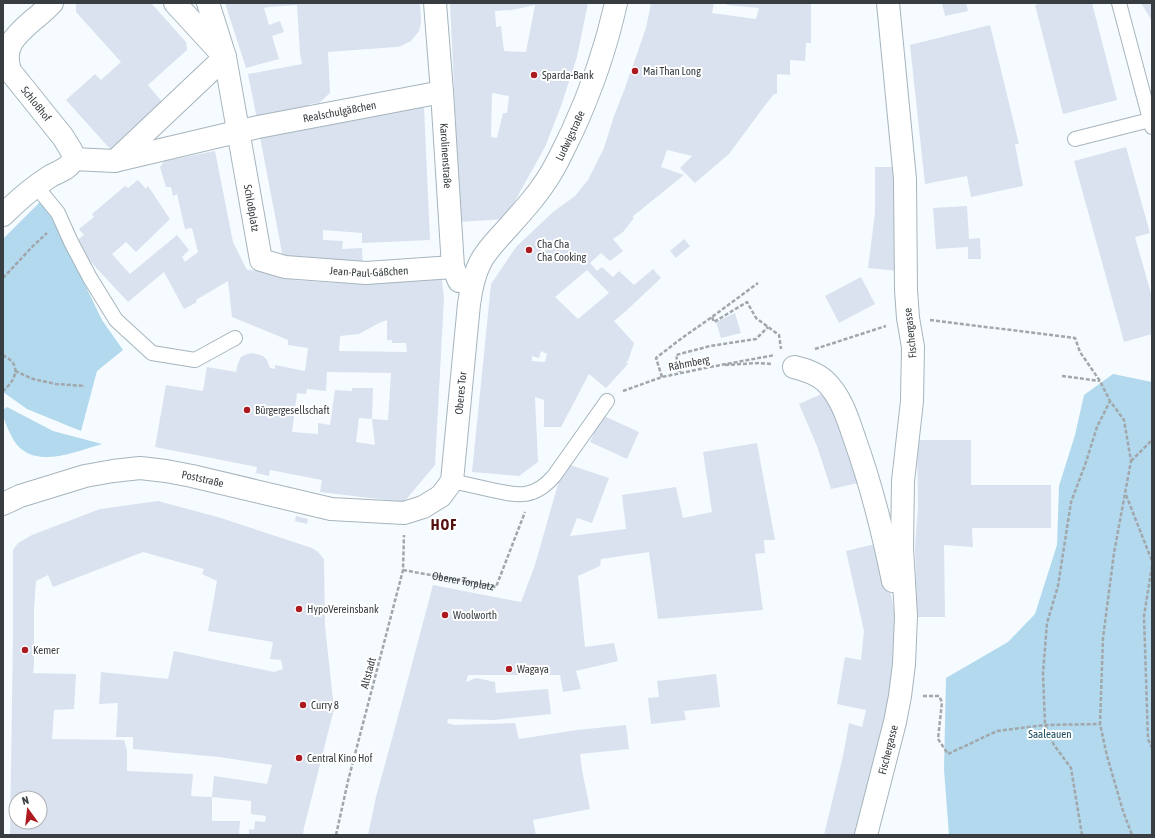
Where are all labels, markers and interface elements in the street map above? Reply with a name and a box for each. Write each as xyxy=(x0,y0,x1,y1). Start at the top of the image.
place label: Mai Than Long xyxy=(643,65,701,77)
marker: Mai Than Long xyxy=(630,66,640,76)
place label: Sparda-Bank xyxy=(542,69,594,81)
marker: Sparda-Bank xyxy=(529,70,539,80)
street label: Schloßhof xyxy=(19,84,54,123)
street label: Realschulgäßchen xyxy=(302,99,377,124)
street label: Ludwigstraße xyxy=(553,109,587,163)
street label: Karolinenstraße xyxy=(438,123,454,189)
street label: Schloßplatz xyxy=(242,184,262,233)
place label: Cha Cha Cha Cooking xyxy=(537,238,587,263)
marker: Cha Cha Cha Cooking xyxy=(524,245,534,255)
street label: Jean-Paul-Gäßchen xyxy=(329,264,409,279)
street label: Fischergasse xyxy=(901,307,919,359)
street label: Rähmberg xyxy=(667,353,711,373)
street label: Oberes Tor xyxy=(452,370,469,415)
place label: Bürgergesellschaft xyxy=(255,404,330,416)
marker: Bürgergesellschaft xyxy=(242,405,252,415)
street label: Poststraße xyxy=(181,468,225,489)
district label: HOF xyxy=(431,516,457,533)
street label: Oberer Torplatz xyxy=(431,569,495,593)
place label: HypoVereinsbank xyxy=(307,603,379,615)
marker: HypoVereinsbank xyxy=(294,604,304,614)
place label: Woolworth xyxy=(453,609,497,621)
marker: Woolworth xyxy=(440,610,450,620)
place label: Kemer xyxy=(33,644,60,656)
marker: Kemer xyxy=(20,645,30,655)
street label: Altstadt xyxy=(358,656,378,690)
place label: Wagaya xyxy=(517,663,549,675)
marker: Wagaya xyxy=(504,664,514,674)
place label: Curry 8 xyxy=(311,699,339,711)
marker: Curry 8 xyxy=(298,700,308,710)
street label: Fischergasse xyxy=(876,724,900,776)
park label: Saaleauen xyxy=(1028,728,1072,740)
place label: Central Kino Hof xyxy=(307,752,373,764)
marker: Central Kino Hof xyxy=(294,753,304,763)
north arrow xyxy=(8,790,48,830)
text: N xyxy=(21,794,30,807)

